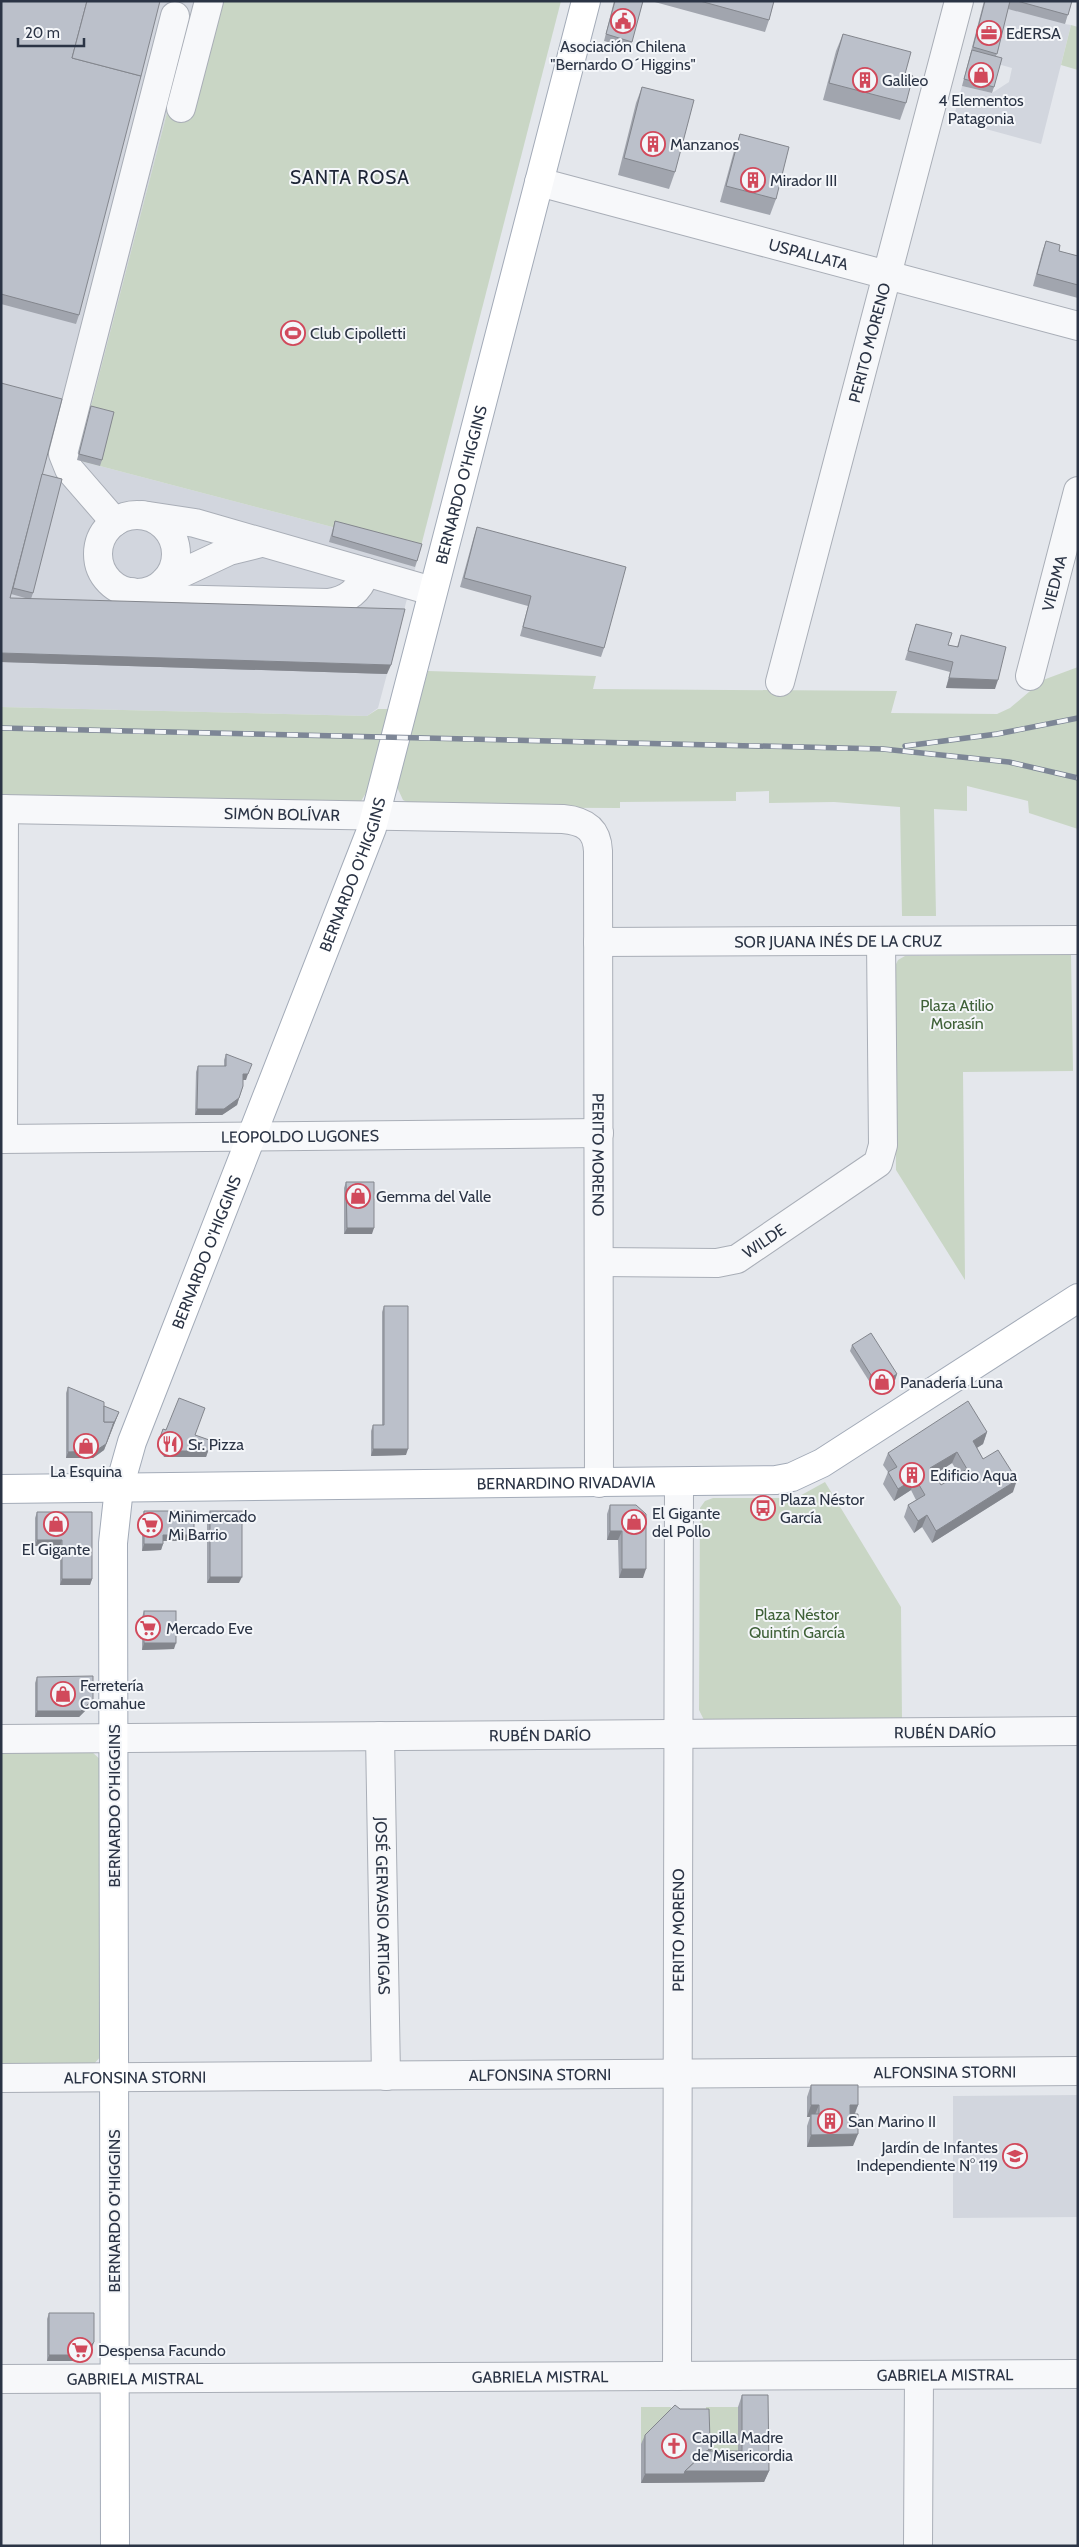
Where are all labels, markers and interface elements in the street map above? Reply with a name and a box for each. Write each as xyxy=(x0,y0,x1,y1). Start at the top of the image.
public building icon: Asociación Chilena "Bernardo O´Higgins" xyxy=(610,8,636,34)
scale bar xyxy=(18,15,84,47)
office icon: EdERSA xyxy=(976,20,1002,46)
text: 20 m xyxy=(25,24,60,42)
place label: EdERSA xyxy=(1006,24,1061,43)
place label: Asociación Chilena "Bernardo O´Higgins" xyxy=(550,37,696,74)
shop icon: 4 Elementos Patagonia xyxy=(968,62,994,88)
building icon: Galileo xyxy=(852,67,878,93)
place label: Galileo xyxy=(882,71,928,90)
place label: 4 Elementos Patagonia xyxy=(938,91,1024,128)
building icon: Manzanos xyxy=(640,131,666,157)
place label: Manzanos xyxy=(670,135,739,154)
district label: SANTA ROSA xyxy=(290,166,410,189)
building icon: Mirador III xyxy=(740,167,766,193)
place label: Mirador III xyxy=(770,171,837,190)
street label: USPALLATA xyxy=(767,234,851,274)
street label: PERITO MORENO xyxy=(844,281,894,405)
sports icon: Club Cipolletti xyxy=(280,320,306,346)
place label: Club Cipolletti xyxy=(310,324,406,343)
street label: BERNARDO O'HIGGINS xyxy=(431,403,490,566)
street label: VIEDMA xyxy=(1038,553,1071,613)
street label: BERNARDO O'HIGGINS xyxy=(315,795,389,954)
street label: SIMÓN BOLÍVAR xyxy=(224,803,340,825)
street label: SOR JUANA INÉS DE LA CRUZ xyxy=(734,931,942,951)
park label: Plaza Atilio Morasín xyxy=(920,996,994,1033)
street label: PERITO MORENO xyxy=(589,1093,608,1216)
street label: LEOPOLDO LUGONES xyxy=(221,1126,379,1146)
street label: BERNARDO O'HIGGINS xyxy=(168,1173,245,1332)
shop icon: Gemma del Valle xyxy=(345,1183,371,1209)
place label: Gemma del Valle xyxy=(376,1187,491,1206)
street label: WILDE xyxy=(739,1219,789,1262)
shop icon: Panadería Luna xyxy=(869,1369,895,1395)
place label: Panadería Luna xyxy=(900,1373,1003,1392)
restaurant icon: Sr. Pizza xyxy=(157,1431,183,1457)
shop icon: La Esquina xyxy=(73,1433,99,1459)
place label: Sr. Pizza xyxy=(188,1435,244,1454)
place label: La Esquina xyxy=(50,1462,122,1481)
building icon: Edificio Aqua xyxy=(899,1462,925,1488)
place label: Edificio Aqua xyxy=(930,1466,1018,1485)
street label: BERNARDINO RIVADAVIA xyxy=(477,1472,656,1493)
place label: Plaza Néstor García xyxy=(780,1490,865,1527)
bus stop icon: Plaza Néstor García xyxy=(750,1495,776,1521)
place label: El Gigante del Pollo xyxy=(652,1504,720,1541)
place label: Minimercado Mi Barrio xyxy=(168,1507,256,1544)
shop icon: El Gigante del Pollo xyxy=(621,1509,647,1535)
shop icon: El Gigante xyxy=(43,1511,69,1537)
supermarket icon: Minimercado Mi Barrio xyxy=(137,1512,163,1538)
place label: El Gigante xyxy=(22,1540,90,1559)
park label: Plaza Néstor Quintín García xyxy=(749,1605,845,1642)
supermarket icon: Mercado Eve xyxy=(135,1615,161,1641)
place label: Mercado Eve xyxy=(166,1619,253,1638)
place label: Ferretería Comahue xyxy=(80,1676,145,1713)
shop icon: Ferretería Comahue xyxy=(50,1681,76,1707)
street label: RUBÉN DARÍO xyxy=(894,1722,996,1742)
street label: BERNARDO O'HIGGINS xyxy=(105,1724,124,1888)
street label: RUBÉN DARÍO xyxy=(489,1725,591,1745)
street label: JOSÉ GERVASIO ARTIGAS xyxy=(372,1816,394,1995)
street label: PERITO MORENO xyxy=(668,1868,688,1992)
street label: ALFONSINA STORNI xyxy=(874,2062,1016,2082)
street label: ALFONSINA STORNI xyxy=(469,2065,611,2084)
street label: ALFONSINA STORNI xyxy=(64,2067,206,2087)
building icon: San Marino II xyxy=(817,2108,843,2134)
place label: San Marino II xyxy=(848,2112,936,2131)
street label: BERNARDO O'HIGGINS xyxy=(105,2129,124,2293)
place label: Jardín de Infantes Independiente N° 119 xyxy=(857,2138,998,2175)
school or university icon: Jardín de Infantes Independiente N° 119 xyxy=(1002,2143,1028,2169)
supermarket icon: Despensa Facundo xyxy=(67,2337,93,2363)
place label: Despensa Facundo xyxy=(98,2341,226,2360)
street label: GABRIELA MISTRAL xyxy=(877,2365,1013,2384)
street label: GABRIELA MISTRAL xyxy=(472,2367,608,2386)
street label: GABRIELA MISTRAL xyxy=(67,2369,203,2388)
place label: Capilla Madre de Misericordia xyxy=(692,2428,793,2465)
church icon: Capilla Madre de Misericordia xyxy=(661,2433,687,2459)

